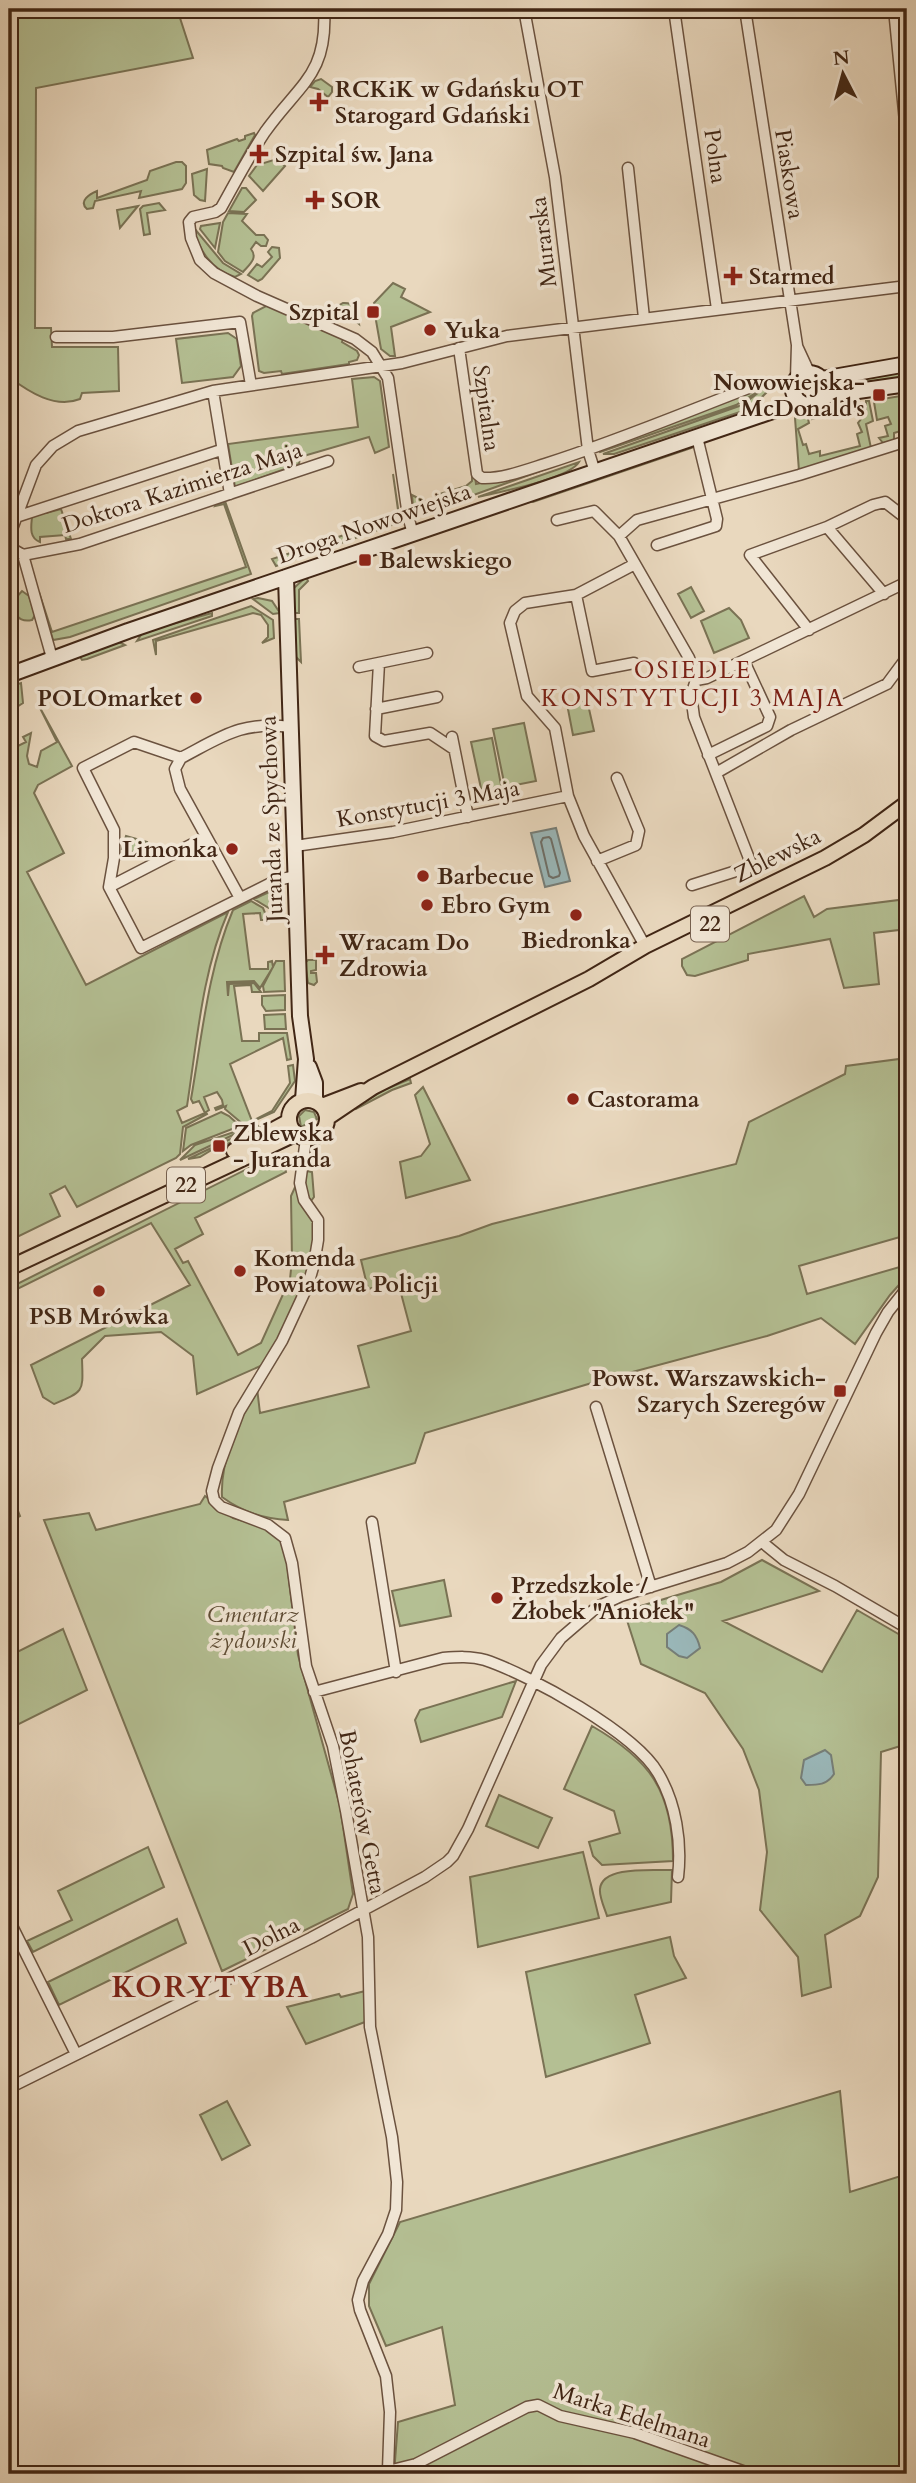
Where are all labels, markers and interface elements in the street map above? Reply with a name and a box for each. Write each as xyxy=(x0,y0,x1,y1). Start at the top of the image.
north arrow xyxy=(808,38,878,108)
text: N xyxy=(832,44,851,72)
place label: RCKiK w Gdańsku OT Starogard Gdański xyxy=(335,74,584,131)
marker: RCKiK w Gdańsku OT Starogard Gdański xyxy=(309,92,329,112)
street label: Polna xyxy=(696,127,735,185)
street label: Piaskowa xyxy=(767,127,812,221)
place label: Szpital św. Jana xyxy=(275,139,434,170)
marker: Szpital św. Jana xyxy=(249,144,269,164)
place label: SOR xyxy=(331,185,381,216)
marker: SOR xyxy=(305,190,325,210)
street label: Murarska xyxy=(523,195,564,289)
place label: Starmed xyxy=(749,261,835,292)
marker: Starmed xyxy=(723,266,743,286)
place label: Szpital xyxy=(289,297,359,328)
marker: Szpital xyxy=(365,304,381,320)
place label: Yuka xyxy=(444,315,501,346)
marker: Yuka xyxy=(422,322,438,338)
street label: Szpitalna xyxy=(465,363,508,453)
place label: Nowowiejska- McDonald's xyxy=(713,367,865,424)
marker: Nowowiejska- McDonald's xyxy=(871,387,887,403)
street label: Doktora Kazimierza Maja xyxy=(58,434,306,541)
street label: Droga Nowowiejska xyxy=(273,476,475,571)
place label: Balewskiego xyxy=(379,545,512,576)
marker: Balewskiego xyxy=(357,552,373,568)
district label: OSIEDLE KONSTYTUCJI 3 MAJA xyxy=(541,654,845,715)
place label: POLOmarket xyxy=(37,683,182,714)
marker: POLOmarket xyxy=(188,690,204,706)
street label: Juranda ze Spychowa xyxy=(252,715,291,926)
street label: Konstytucji 3 Maja xyxy=(334,772,522,835)
street label: Zblewska xyxy=(729,820,826,890)
place label: Limonka xyxy=(122,834,219,865)
marker: Limonka xyxy=(224,841,240,857)
place label: Barbecue xyxy=(437,861,534,892)
marker: Barbecue xyxy=(415,868,431,884)
place label: Ebro Gym xyxy=(441,890,551,921)
marker: Ebro Gym xyxy=(419,897,435,913)
road number: 22 xyxy=(691,906,729,942)
marker: Biedronka xyxy=(568,907,584,923)
place label: Biedronka xyxy=(521,925,631,956)
place label: Wracam Do Zdrowia xyxy=(338,927,469,984)
marker: Wracam Do Zdrowia xyxy=(317,947,333,963)
place label: Castorama xyxy=(587,1084,700,1115)
marker: Castorama xyxy=(565,1091,581,1107)
place label: Zblewska - Juranda xyxy=(233,1118,334,1175)
marker: Zblewska - Juranda xyxy=(211,1138,227,1154)
road number: 22 xyxy=(167,1168,205,1202)
place label: Komenda Powiatowa Policji xyxy=(254,1243,438,1300)
marker: Komenda Powiatowa Policji xyxy=(232,1263,248,1279)
marker: PSB Mrówka xyxy=(91,1283,107,1299)
place label: PSB Mrówka xyxy=(29,1301,169,1332)
place label: Powst. Warszawskich- Szarych Szeregów xyxy=(592,1363,827,1420)
marker: Powst. Warszawskich- Szarych Szeregów xyxy=(832,1383,848,1399)
place label: Przedszkole / Żłobek "Aniołek" xyxy=(511,1570,694,1627)
marker: Przedszkole / Żłobek "Aniołek" xyxy=(489,1590,505,1606)
park label: Cmentarz żydowski xyxy=(207,1599,299,1656)
street label: Bohaterów Getta xyxy=(331,1727,394,1897)
street label: Dolna xyxy=(237,1909,305,1964)
district label: KORYTYBA xyxy=(112,1967,310,2008)
street label: Marka Edelmana xyxy=(549,2375,714,2456)

